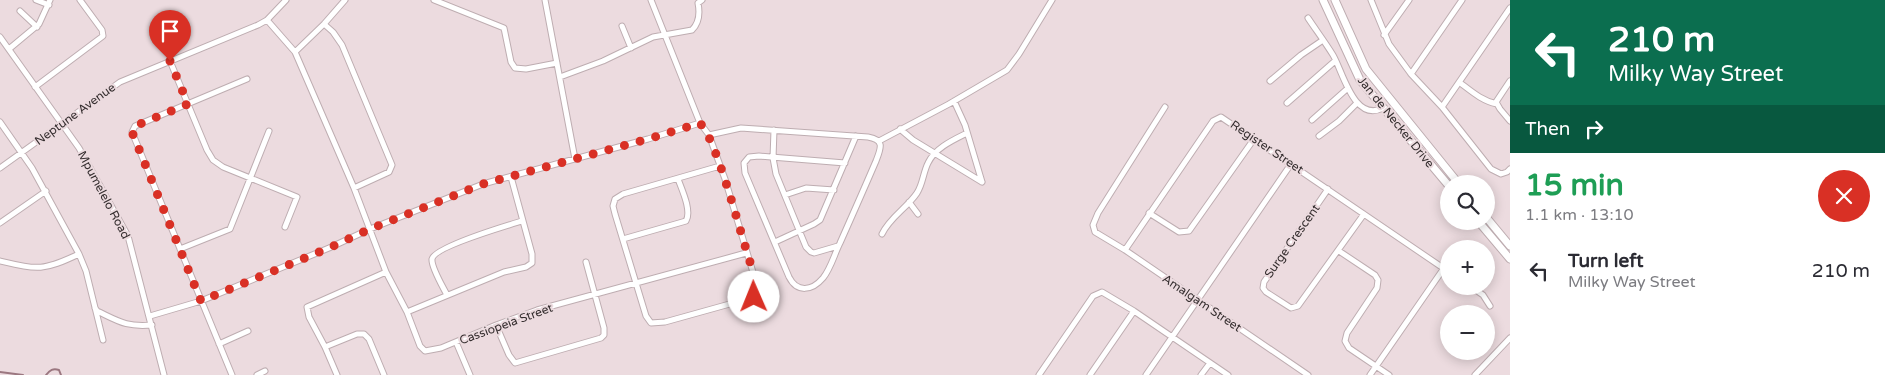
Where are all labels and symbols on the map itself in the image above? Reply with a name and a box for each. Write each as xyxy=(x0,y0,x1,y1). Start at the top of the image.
pin xyxy=(149,10,191,61)
street label: Jan de Necker Drive xyxy=(1355,74,1437,171)
street label: Neptune Avenue xyxy=(32,80,118,148)
street label: Register Street xyxy=(1228,117,1306,177)
street label: Mpumelelo Road xyxy=(75,149,133,241)
street label: Surge Crescent xyxy=(1261,201,1323,280)
position arrow xyxy=(727,270,779,322)
street label: Amalgam Street xyxy=(1160,271,1245,335)
street label: Cassiopeia Street xyxy=(457,300,555,347)

